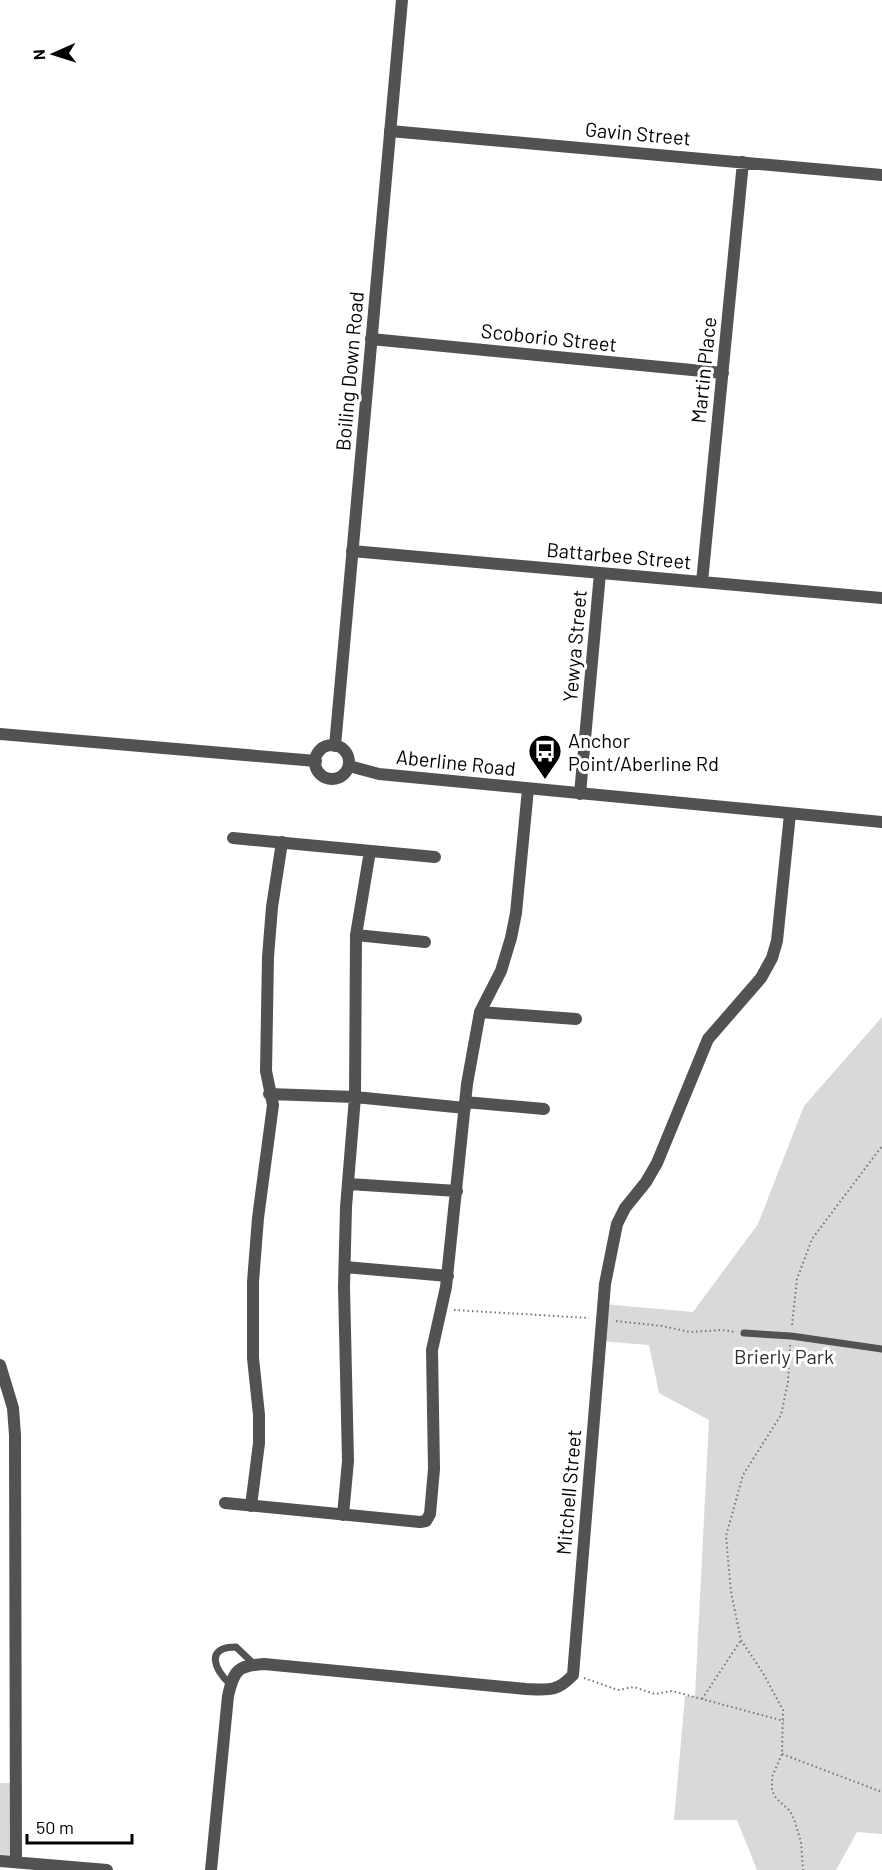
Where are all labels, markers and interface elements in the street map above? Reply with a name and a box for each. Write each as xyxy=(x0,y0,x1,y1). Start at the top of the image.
north arrow xyxy=(24,24,84,84)
text: N xyxy=(29,49,48,61)
street label: Gavin Street xyxy=(584,116,692,150)
street label: Boiling Down Road xyxy=(330,290,368,452)
street label: Martin Place xyxy=(685,316,721,424)
street label: Scoborio Street xyxy=(480,318,618,356)
street label: Battarbee Street xyxy=(546,537,692,573)
street label: Yewya Street xyxy=(557,589,591,703)
place label: Anchor Point/Aberline Rd xyxy=(568,728,719,775)
bus stop icon: Anchor Point/Aberline Rd xyxy=(527,733,563,780)
street label: Aberline Road xyxy=(395,744,517,780)
park label: Brierly Park xyxy=(734,1344,834,1368)
street label: Mitchell Street xyxy=(551,1428,585,1556)
scale bar xyxy=(27,1807,132,1845)
text: 50 m xyxy=(36,1816,74,1838)

